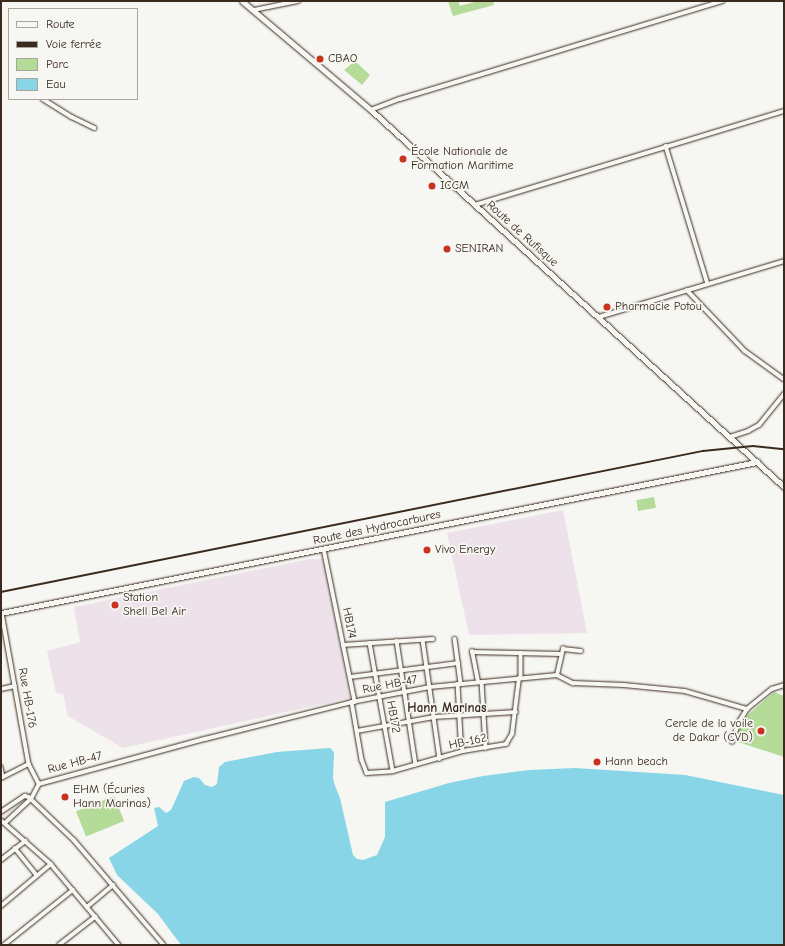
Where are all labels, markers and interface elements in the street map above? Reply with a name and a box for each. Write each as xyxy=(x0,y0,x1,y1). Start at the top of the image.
legend xyxy=(8,8,138,100)
text: Route xyxy=(46,17,75,31)
text: Voie ferrée xyxy=(46,37,101,51)
place label: CBAO xyxy=(328,52,357,66)
marker: CBAO xyxy=(315,54,325,64)
text: Parc xyxy=(46,57,69,71)
text: Eau xyxy=(46,77,66,91)
place label: École Nationale de Formation Maritime xyxy=(411,145,513,173)
marker: École Nationale de Formation Maritime xyxy=(398,154,408,164)
place label: ICCM xyxy=(440,179,469,193)
marker: ICCM xyxy=(427,181,437,191)
street label: Route de Rufisque xyxy=(483,198,561,270)
place label: SENIRAN xyxy=(455,242,503,256)
marker: SENIRAN xyxy=(442,244,452,254)
place label: Pharmacie Potou xyxy=(615,300,702,314)
marker: Pharmacie Potou xyxy=(602,302,612,312)
street label: Route des Hydrocarbures xyxy=(312,507,442,549)
place label: Vivo Energy xyxy=(435,543,495,557)
marker: Vivo Energy xyxy=(422,545,432,555)
place label: Station Shell Bel Air xyxy=(123,591,186,619)
marker: Station Shell Bel Air xyxy=(110,600,120,610)
street label: HB174 xyxy=(339,606,359,640)
street label: Rue HB-176 xyxy=(15,667,39,729)
street label: Rue HB-47 xyxy=(361,673,419,697)
street label: HB172 xyxy=(383,700,403,734)
district label: Hann Marinas xyxy=(407,700,487,716)
place label: Cercle de la voile de Dakar (CVD) xyxy=(665,717,753,745)
marker: Cercle de la voile de Dakar (CVD) xyxy=(756,726,766,736)
street label: HB-162 xyxy=(448,731,488,753)
street label: Rue HB-47 xyxy=(46,749,104,777)
place label: Hann beach xyxy=(605,755,668,769)
marker: Hann beach xyxy=(592,757,602,767)
place label: EHM (Écuries Hann Marinas) xyxy=(73,783,151,811)
marker: EHM (Écuries Hann Marinas) xyxy=(60,792,70,802)

